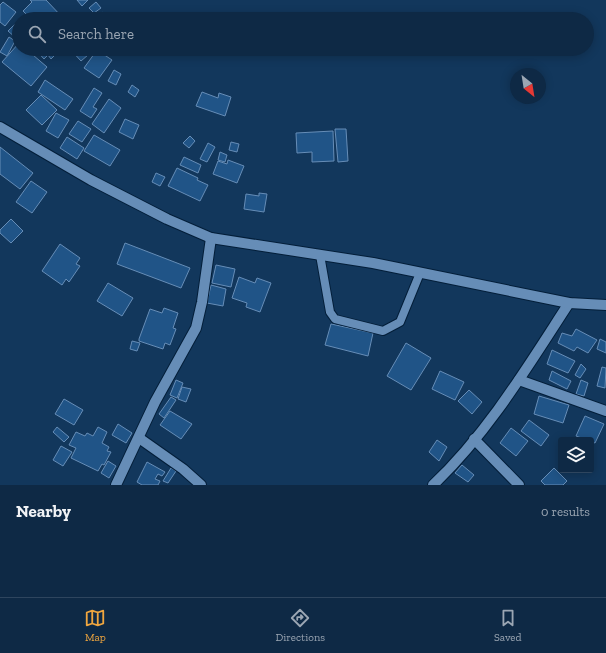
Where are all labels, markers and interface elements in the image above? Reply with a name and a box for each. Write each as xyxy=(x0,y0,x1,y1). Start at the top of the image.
search box xyxy=(12,12,594,56)
icon: search xyxy=(26,23,48,45)
text: Search here xyxy=(58,25,134,43)
north arrow xyxy=(510,68,546,104)
map controls xyxy=(558,437,594,473)
button: layers xyxy=(558,437,594,473)
text: Nearby xyxy=(16,501,71,521)
text: 0 results xyxy=(541,504,590,519)
tab: Map xyxy=(84,607,106,644)
tab: Directions xyxy=(275,607,325,644)
tab: Saved xyxy=(494,607,522,644)

